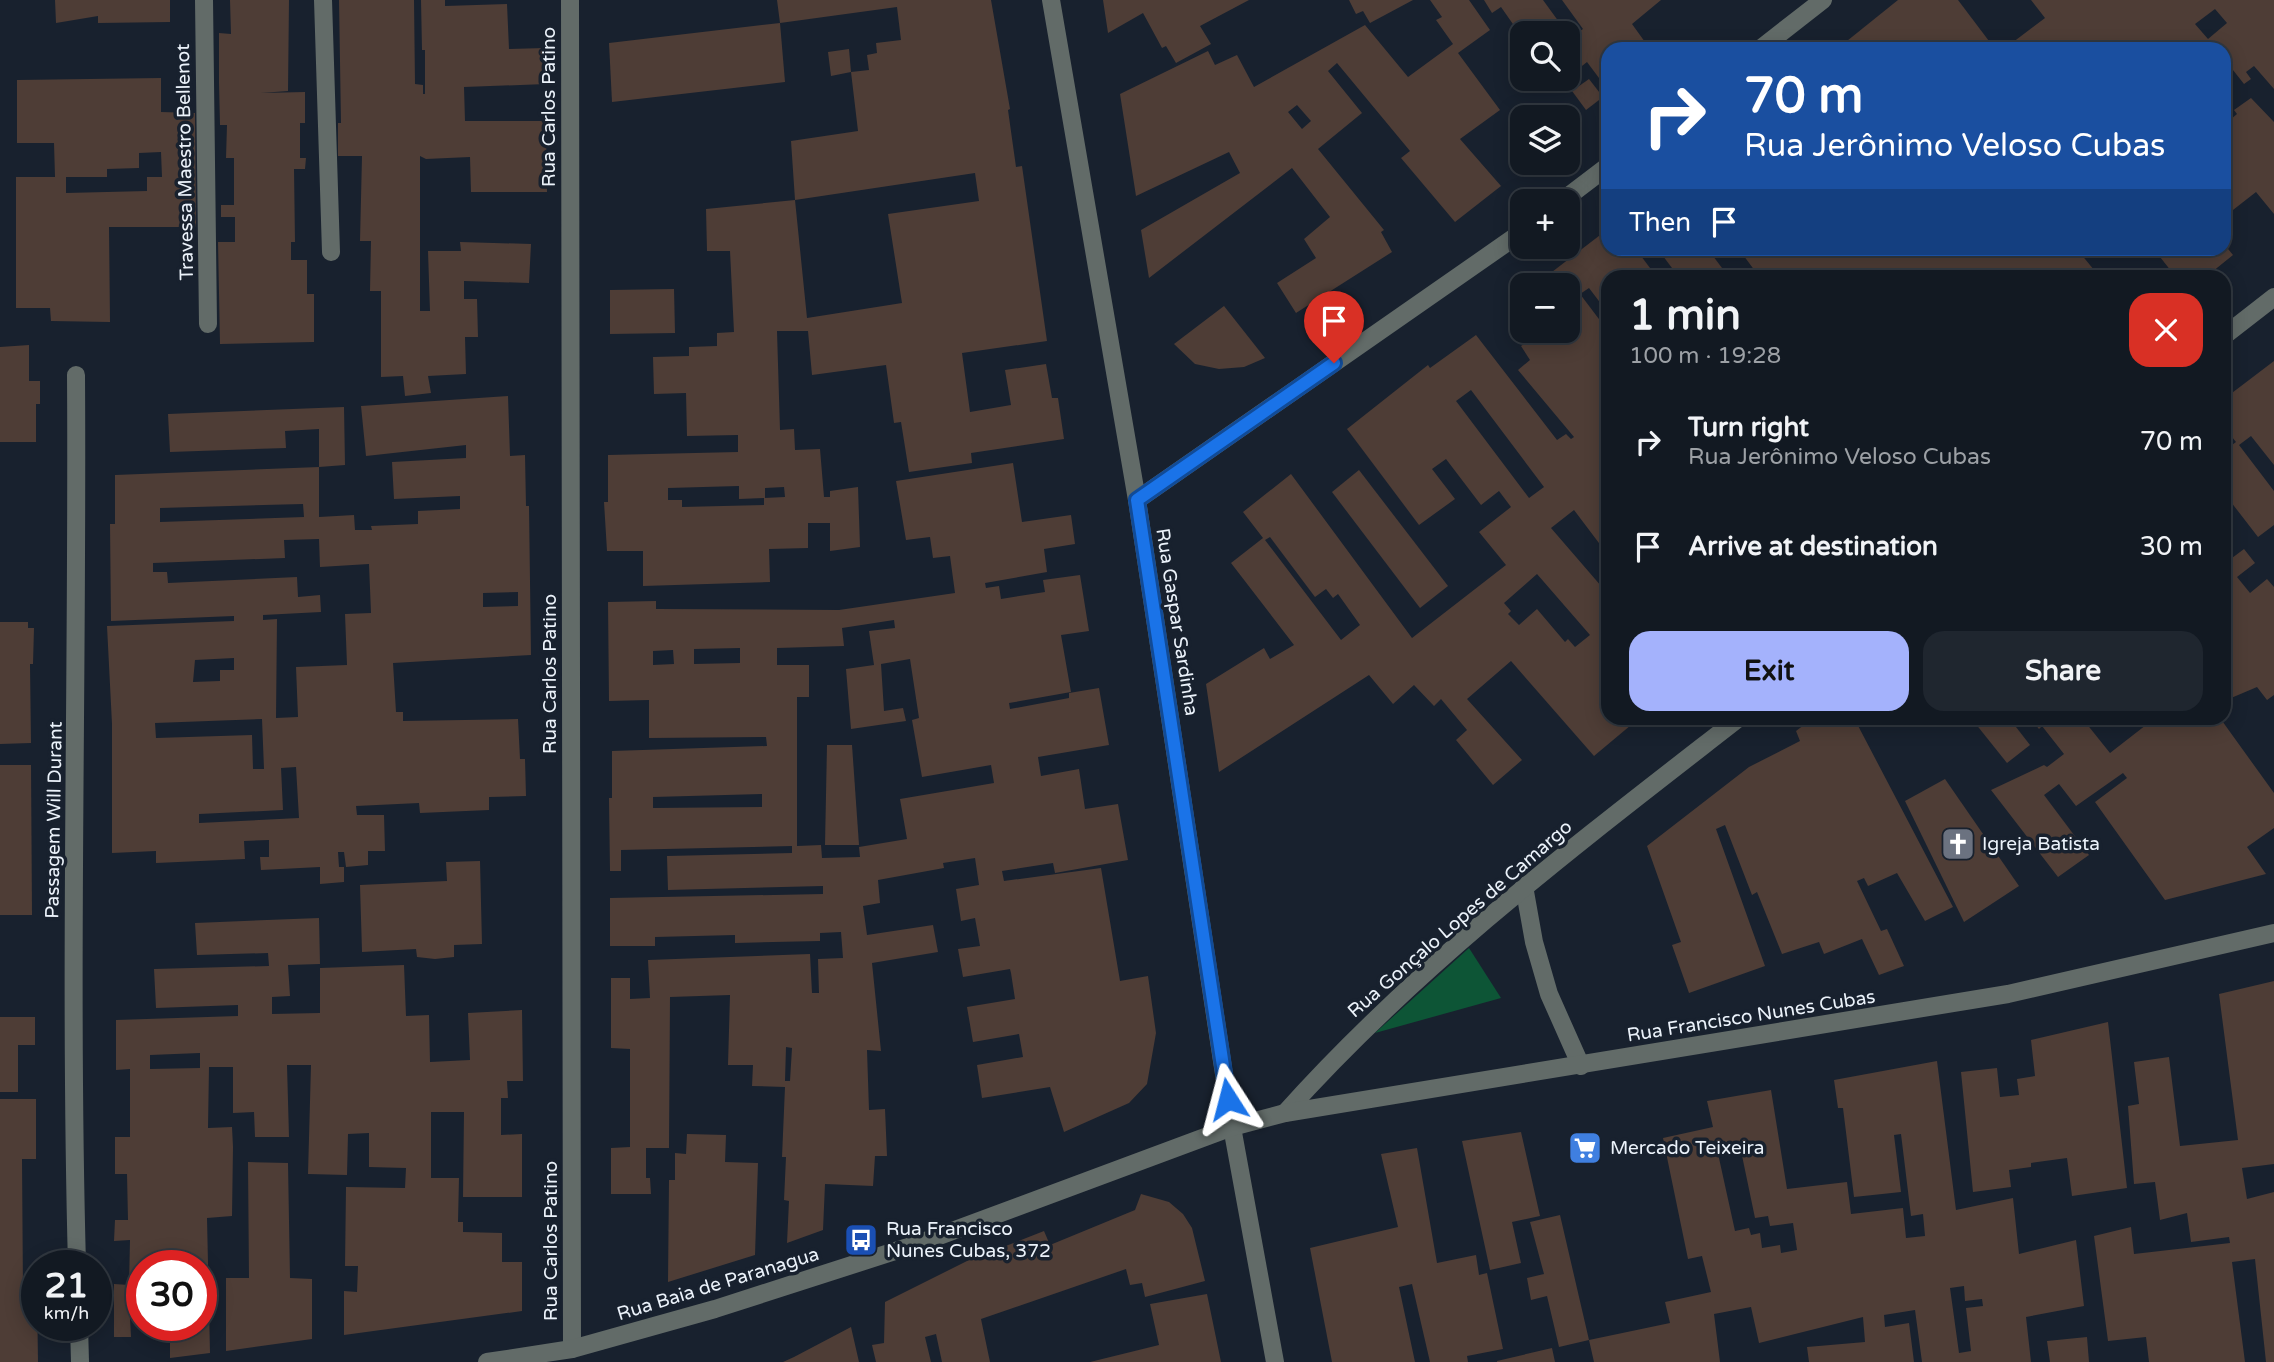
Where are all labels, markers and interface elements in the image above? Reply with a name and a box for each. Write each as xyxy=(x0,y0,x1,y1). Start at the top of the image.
map controls xyxy=(1510,21,1580,343)
button: search xyxy=(1510,21,1580,91)
street label: Rua Carlos Patino xyxy=(538,27,560,187)
street label: Travessa Maestro Bellenot xyxy=(172,43,198,281)
text: 70 m xyxy=(1744,67,1863,126)
icon: right xyxy=(1629,70,1720,161)
button: layers xyxy=(1510,105,1580,175)
text: Rua Jerônimo Veloso Cubas xyxy=(1744,127,2165,165)
button: + xyxy=(1510,189,1580,259)
icon: arrive xyxy=(1705,203,1743,241)
text: Then xyxy=(1629,207,1691,238)
button: − xyxy=(1510,273,1580,343)
text: 1 min xyxy=(1629,290,1741,341)
pin xyxy=(1304,291,1364,363)
button: close xyxy=(2129,293,2203,367)
icon: arrive xyxy=(1315,302,1353,340)
text: 100 m · 19:28 xyxy=(1629,342,1781,370)
text: Turn right xyxy=(1688,412,1809,443)
icon: right xyxy=(1629,423,1667,461)
text: 70 m xyxy=(2140,426,2203,457)
text: Rua Jerônimo Veloso Cubas xyxy=(1688,443,1991,471)
street label: Rua Gaspar Sardinha xyxy=(1151,527,1203,717)
icon: arrive xyxy=(1629,528,1667,566)
text: Arrive at destination xyxy=(1688,531,1938,562)
text: 30 m xyxy=(2140,531,2203,562)
street label: Rua Carlos Patino xyxy=(539,594,561,754)
button: Exit xyxy=(1629,631,1909,711)
button: Share xyxy=(1923,631,2203,711)
street label: Passagem Will Durant xyxy=(41,721,67,919)
street label: Rua Gonçalo Lopes de Camargo xyxy=(1343,816,1577,1022)
church icon: Igreja Batista xyxy=(1939,825,1977,863)
place label: Igreja Batista xyxy=(1982,833,2100,855)
street label: Rua Francisco Nunes Cubas xyxy=(1625,985,1877,1047)
position arrow xyxy=(1191,1062,1265,1136)
supermarket icon: Mercado Teixeira xyxy=(1566,1129,1604,1167)
place label: Mercado Teixeira xyxy=(1610,1137,1764,1159)
street label: Rua Carlos Patino xyxy=(540,1161,562,1321)
place label: Rua Francisco Nunes Cubas, 372 xyxy=(886,1218,1051,1262)
bus stop icon: Rua Francisco Nunes Cubas, 372 xyxy=(842,1221,880,1259)
street label: Rua Baia de Paranagua xyxy=(614,1243,822,1325)
speed limit sign: 30 xyxy=(126,1250,217,1341)
text: 21 xyxy=(45,1265,88,1307)
text: km/h xyxy=(44,1302,89,1324)

